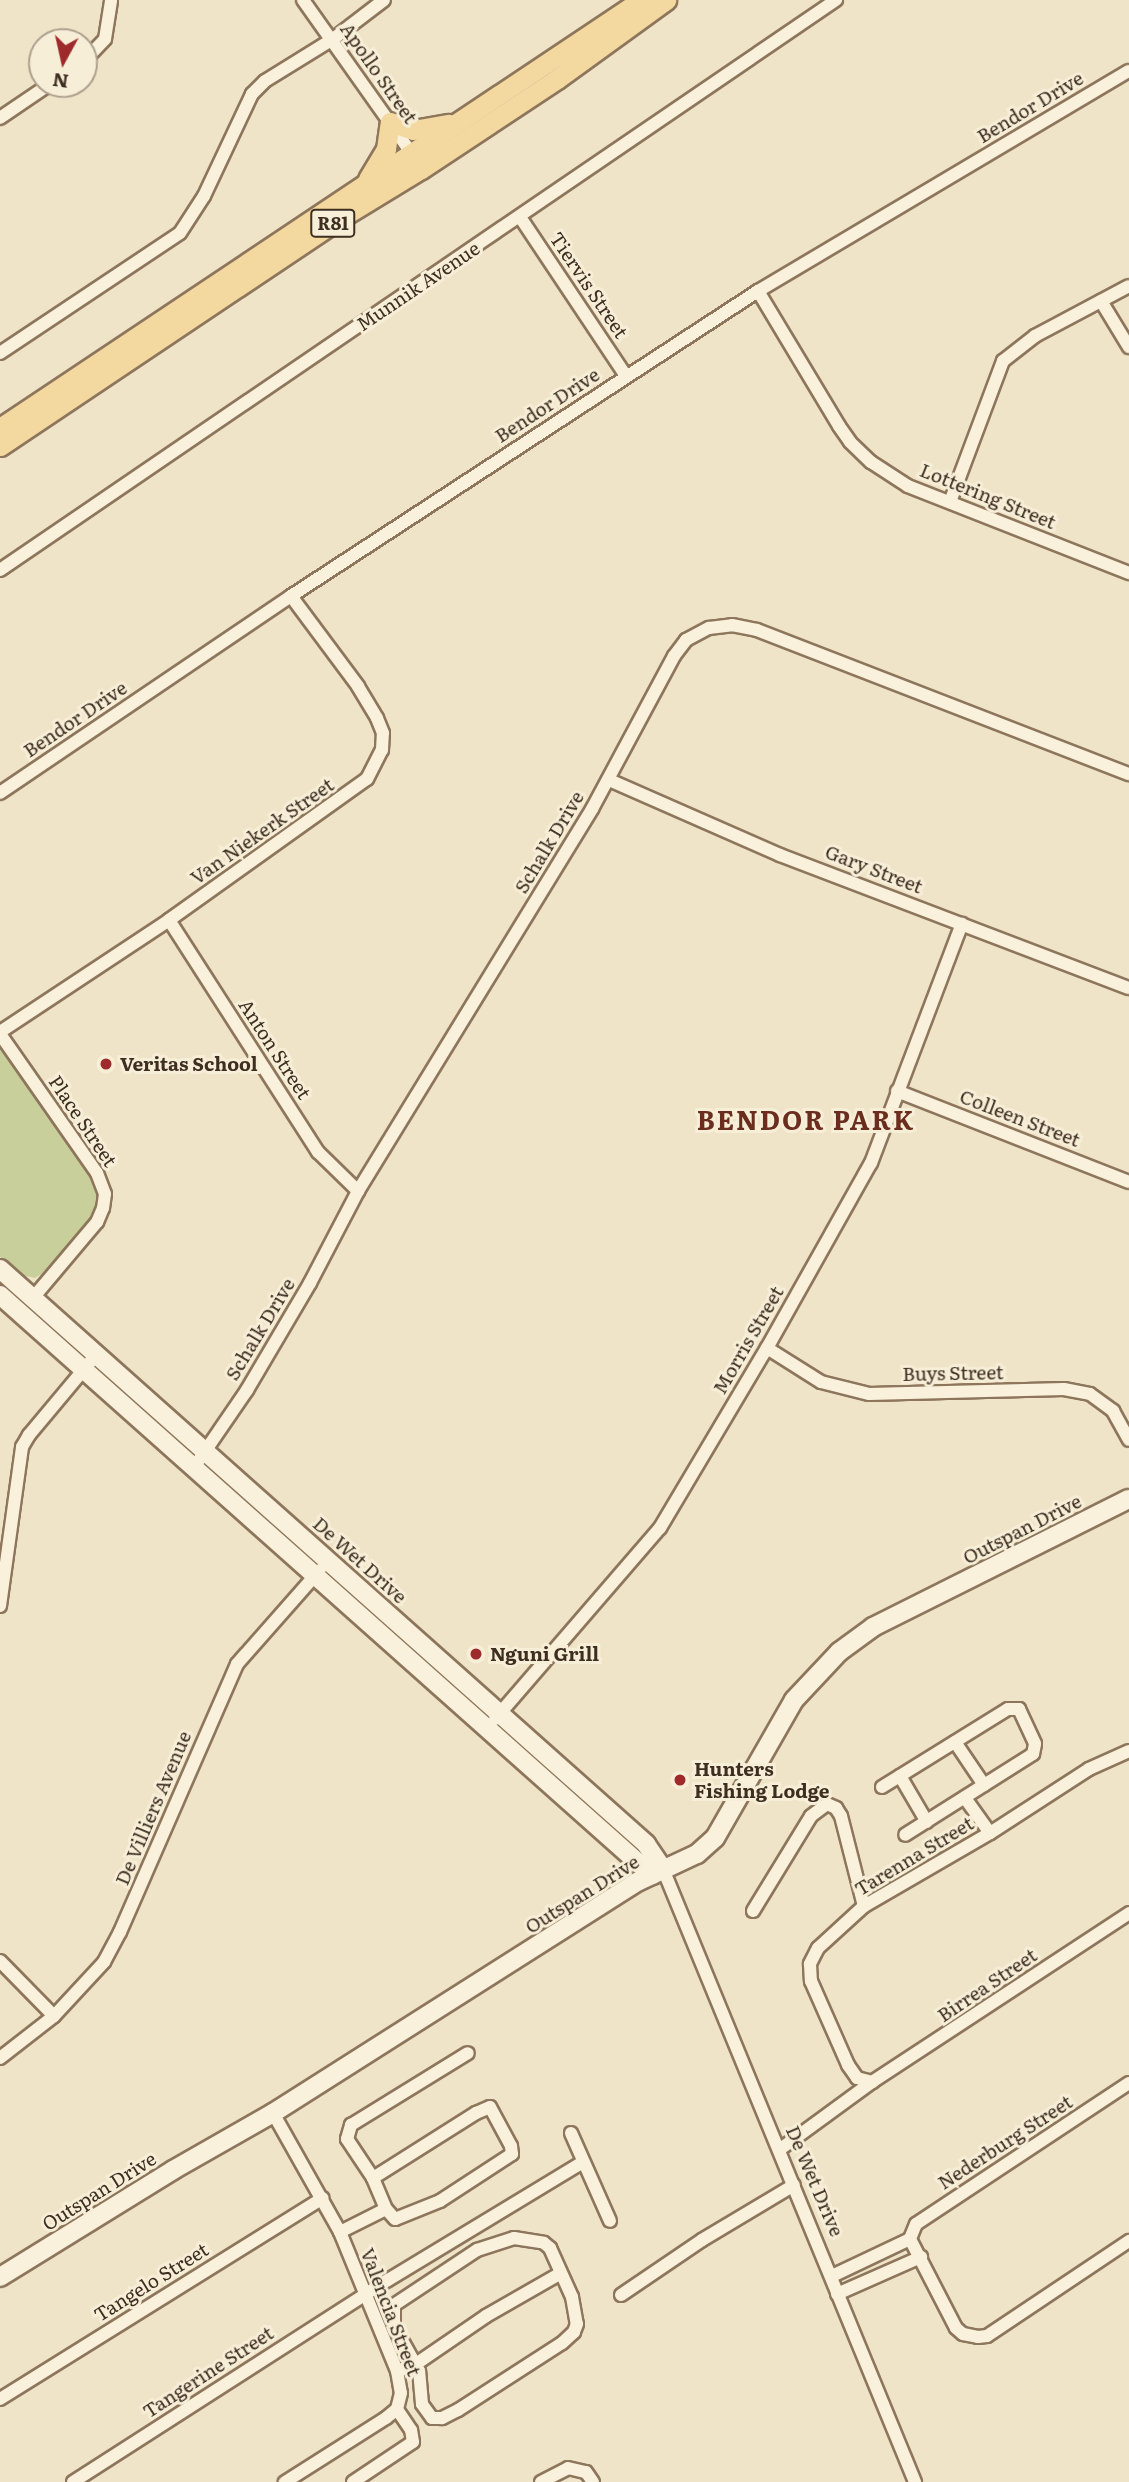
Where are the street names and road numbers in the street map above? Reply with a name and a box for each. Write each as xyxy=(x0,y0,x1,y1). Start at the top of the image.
street label: Apollo Street xyxy=(336,18,422,128)
street label: Bendor Drive xyxy=(973,66,1087,148)
road number: R81 xyxy=(310,208,356,238)
street label: Tiervis Street xyxy=(545,228,633,342)
street label: Munnik Avenue xyxy=(352,236,484,336)
street label: Bendor Drive xyxy=(491,363,603,447)
street label: Lottering Street xyxy=(917,458,1059,534)
street label: Bendor Drive xyxy=(19,676,131,762)
street label: Van Niekerk Street xyxy=(186,773,338,889)
street label: Schalk Drive xyxy=(510,787,588,897)
street label: Gary Street xyxy=(822,840,926,898)
street label: Anton Street xyxy=(234,995,316,1103)
street label: Place Street xyxy=(44,1071,122,1171)
street label: Colleen Street xyxy=(957,1085,1083,1151)
street label: Schalk Drive xyxy=(221,1274,299,1384)
street label: Morris Street xyxy=(708,1282,788,1398)
street label: Buys Street xyxy=(902,1361,1004,1385)
street label: Outspan Drive xyxy=(959,1489,1085,1569)
street label: De Wet Drive xyxy=(308,1512,412,1608)
street label: De Villiers Avenue xyxy=(110,1728,196,1888)
street label: Tarenna Street xyxy=(850,1812,978,1900)
street label: Outspan Drive xyxy=(521,1850,643,1938)
street label: Birrea Street xyxy=(933,1943,1041,2027)
street label: Nederburg Street xyxy=(933,2090,1077,2194)
street label: De Wet Drive xyxy=(781,2122,849,2240)
street label: Outspan Drive xyxy=(38,2147,160,2235)
street label: Tangelo Street xyxy=(90,2238,212,2326)
street label: Valencia Street xyxy=(356,2245,426,2379)
street label: Tangerine Street xyxy=(138,2321,278,2423)

